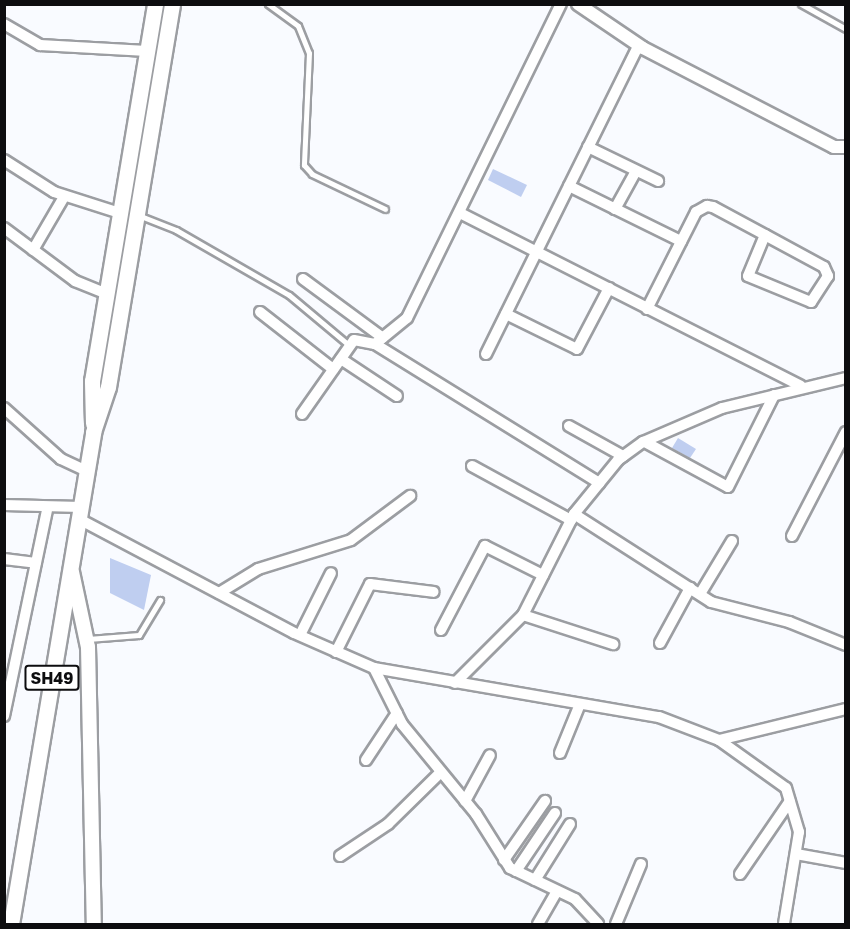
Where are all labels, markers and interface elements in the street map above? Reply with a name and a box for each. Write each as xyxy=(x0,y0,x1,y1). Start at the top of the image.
road number: SH49 xyxy=(23,665,80,691)

